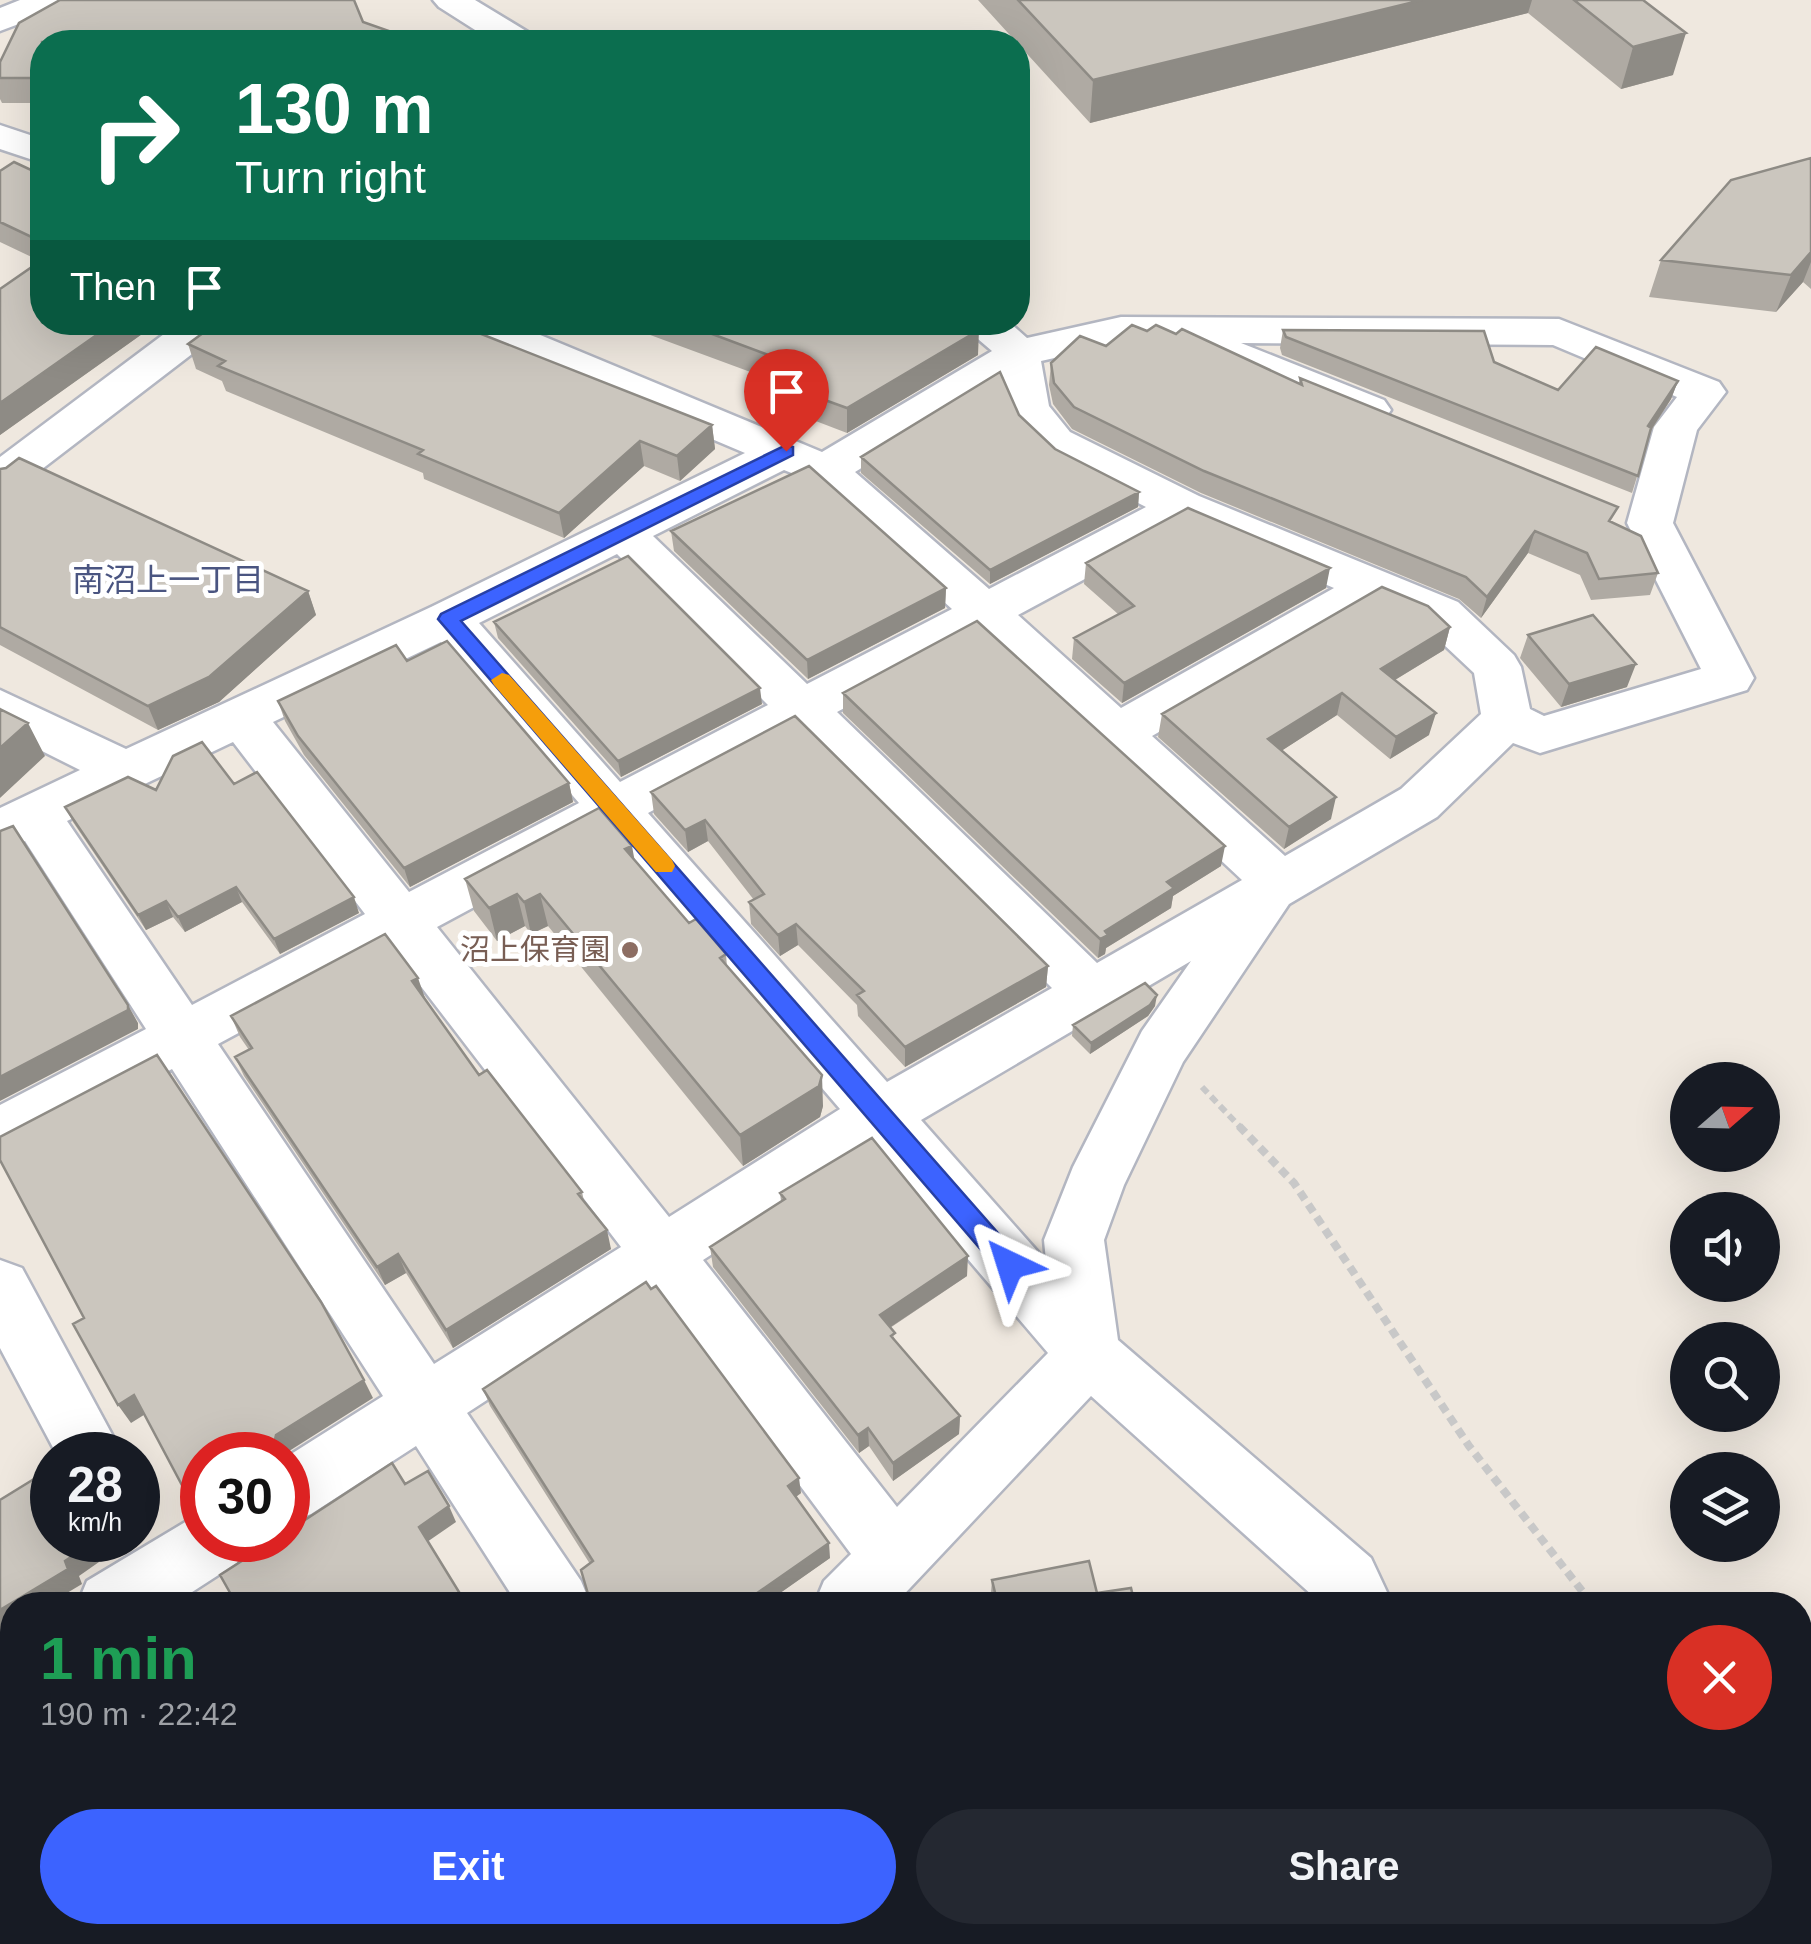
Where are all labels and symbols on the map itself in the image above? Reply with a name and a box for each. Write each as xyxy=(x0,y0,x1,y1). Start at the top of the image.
pin xyxy=(744,349,829,452)
district label: 南沼上一丁目 xyxy=(72,562,264,598)
place label: 沼上保育園 xyxy=(460,933,610,966)
marker: 沼上保育園 xyxy=(619,939,641,961)
north arrow xyxy=(1670,1062,1780,1172)
position arrow xyxy=(958,1213,1062,1317)
speed limit sign: 30 xyxy=(180,1432,310,1562)

